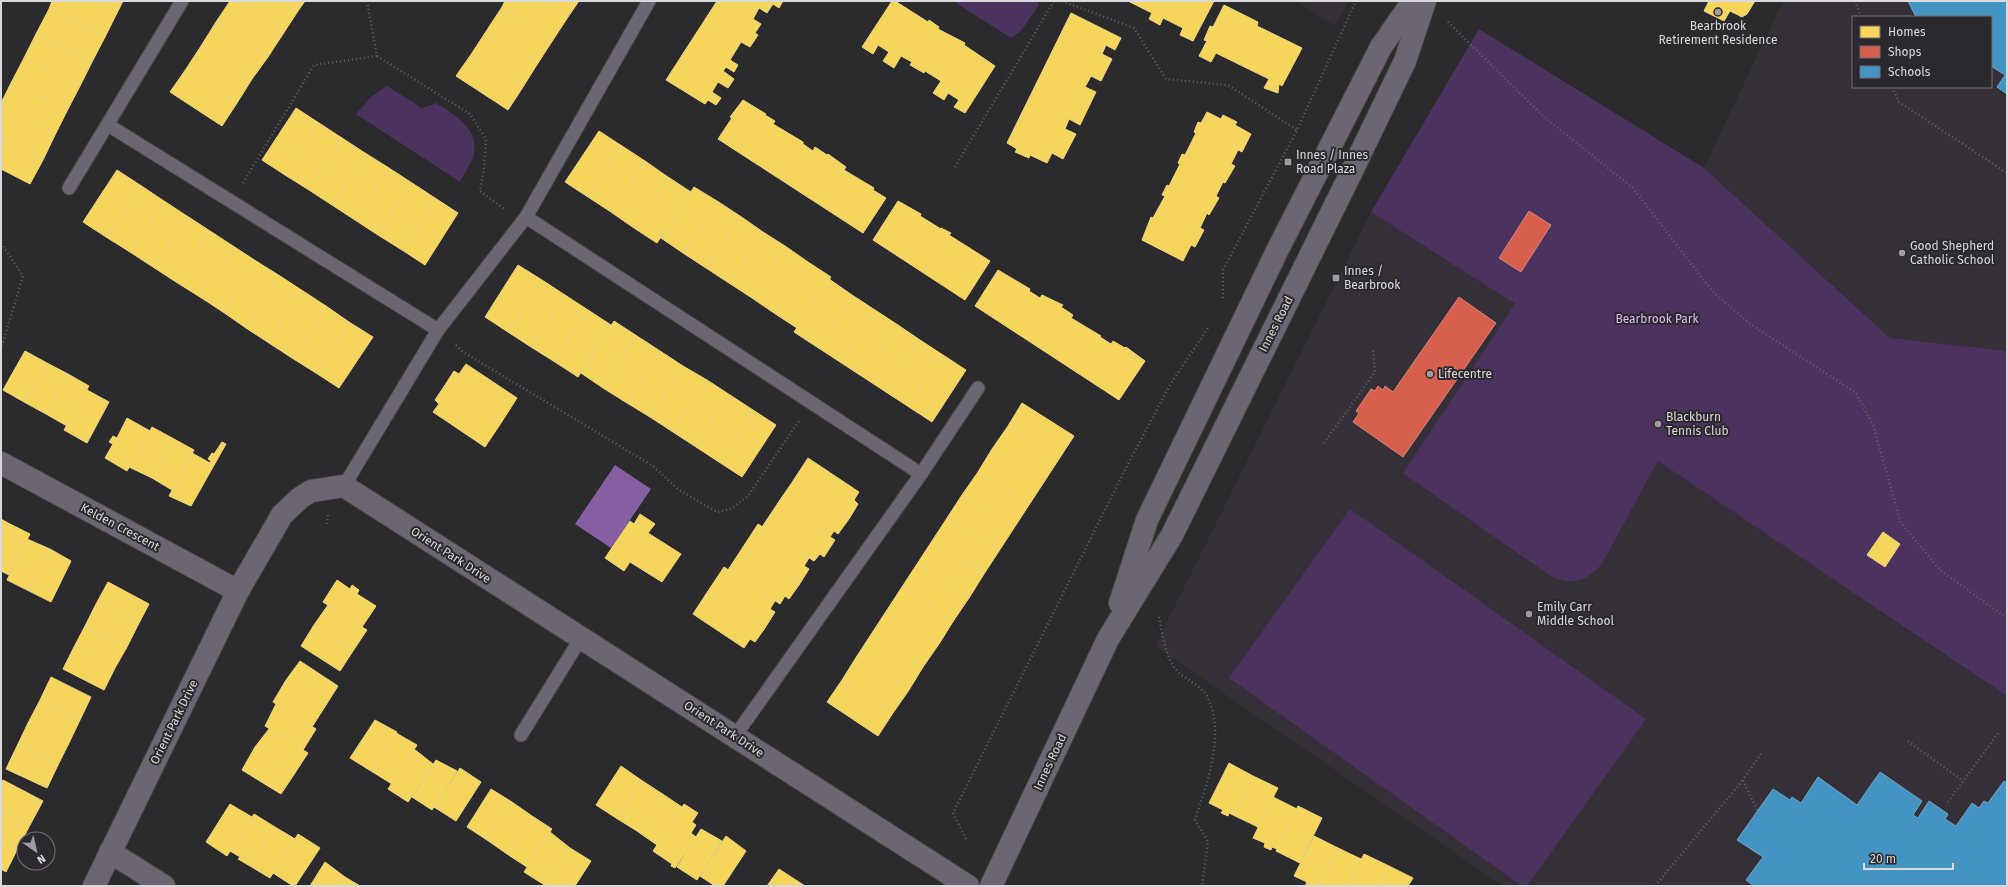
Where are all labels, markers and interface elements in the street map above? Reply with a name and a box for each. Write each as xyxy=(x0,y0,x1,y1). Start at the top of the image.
marker: Bearbrook Retirement Residence xyxy=(1713,7,1723,17)
legend xyxy=(1852,16,1992,88)
place label: Bearbrook Retirement Residence xyxy=(1659,19,1777,47)
text: Homes xyxy=(1888,25,1926,39)
text: Shops xyxy=(1888,45,1922,59)
text: Schools xyxy=(1888,65,1931,79)
place label: Innes / Innes Road Plaza xyxy=(1296,148,1368,176)
marker: Innes / Innes Road Plaza xyxy=(1283,157,1293,167)
place label: Good Shepherd Catholic School xyxy=(1910,239,1995,267)
marker: Good Shepherd Catholic School xyxy=(1897,248,1907,258)
place label: Innes / Bearbrook xyxy=(1344,264,1401,292)
marker: Innes / Bearbrook xyxy=(1331,273,1341,283)
street label: Innes Road xyxy=(1256,294,1296,354)
park label: Bearbrook Park xyxy=(1615,312,1699,326)
place label: Lifecentre xyxy=(1438,367,1492,381)
marker: Lifecentre xyxy=(1425,369,1435,379)
place label: Blackburn Tennis Club xyxy=(1666,410,1729,438)
marker: Blackburn Tennis Club xyxy=(1653,419,1663,429)
street label: Kelden Crescent xyxy=(78,500,162,554)
street label: Orient Park Drive xyxy=(408,524,494,586)
place label: Emily Carr Middle School xyxy=(1537,600,1615,628)
marker: Emily Carr Middle School xyxy=(1524,609,1534,619)
street label: Orient Park Drive xyxy=(147,677,201,767)
street label: Orient Park Drive xyxy=(681,698,767,760)
street label: Innes Road xyxy=(1031,732,1069,792)
north arrow xyxy=(16,831,56,871)
scale bar xyxy=(1864,845,1953,871)
text: N xyxy=(35,851,48,866)
text: 20 m xyxy=(1870,852,1896,866)

